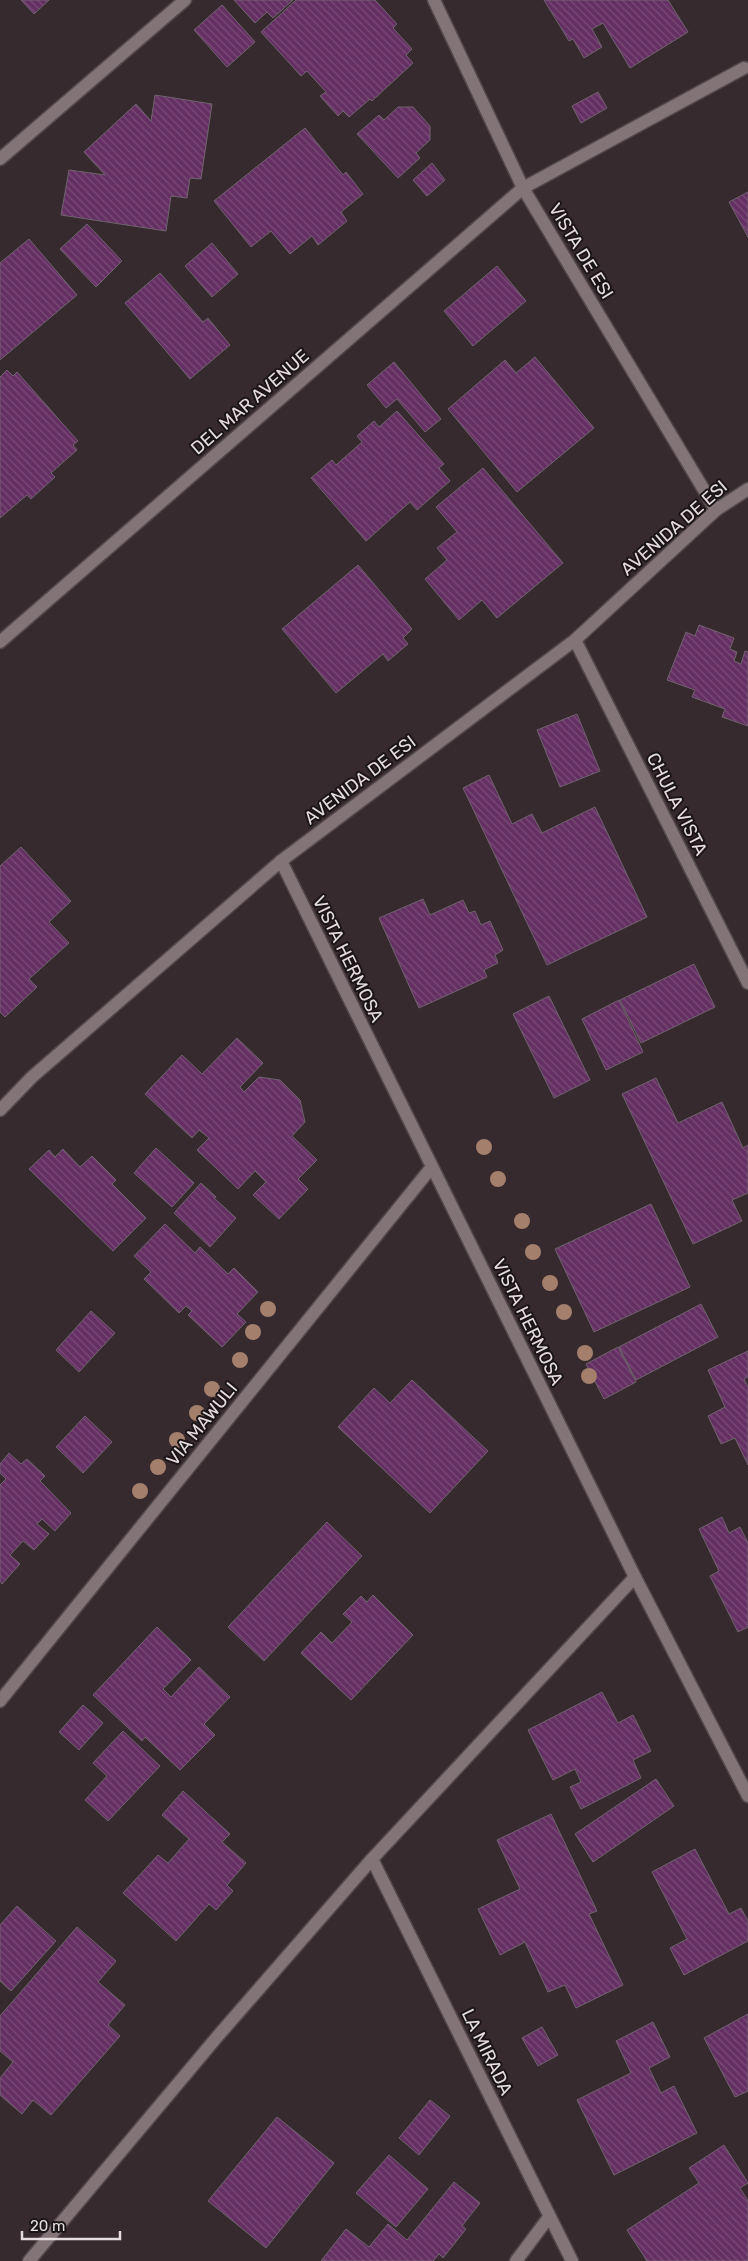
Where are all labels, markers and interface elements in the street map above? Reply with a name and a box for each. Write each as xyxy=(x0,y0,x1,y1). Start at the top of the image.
street label: VISTA DE ESI xyxy=(544,199,618,303)
street label: DEL MAR AVENUE xyxy=(186,345,314,459)
street label: AVENIDA DE ESI xyxy=(616,476,732,580)
street label: AVENIDA DE ESI xyxy=(300,731,420,829)
street label: CHULA VISTA xyxy=(642,749,712,859)
street label: VISTA HERMOSA xyxy=(308,892,388,1026)
street label: VISTA HERMOSA xyxy=(488,1255,568,1389)
street label: VIA MAWULI xyxy=(162,1378,242,1470)
street label: LA MIRADA xyxy=(457,2005,517,2099)
scale bar xyxy=(22,2208,120,2240)
text: 20 m xyxy=(30,2217,65,2235)

